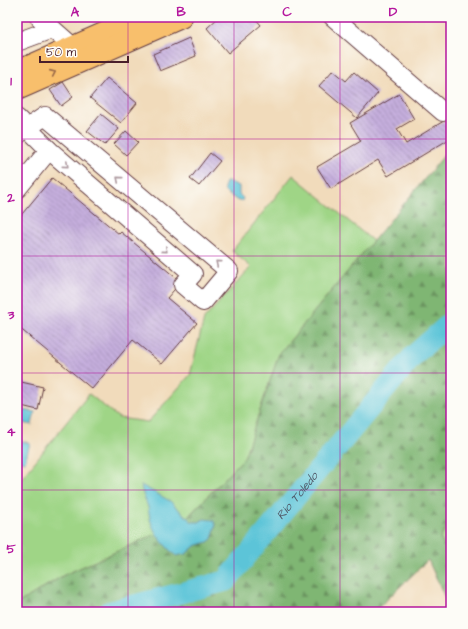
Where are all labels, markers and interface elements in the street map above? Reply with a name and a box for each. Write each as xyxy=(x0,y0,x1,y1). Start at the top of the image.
text: A xyxy=(71,3,80,21)
text: B xyxy=(176,3,186,21)
text: C xyxy=(282,3,292,21)
text: D xyxy=(389,3,398,21)
scale bar xyxy=(40,38,128,64)
text: 50 m xyxy=(46,44,77,61)
one-way arrow xyxy=(48,70,56,78)
text: 1 xyxy=(10,72,12,90)
one-way arrow xyxy=(62,160,69,167)
one-way arrow xyxy=(116,176,124,183)
text: 2 xyxy=(6,189,15,207)
one-way arrow xyxy=(160,245,167,252)
one-way arrow xyxy=(216,260,223,267)
text: 3 xyxy=(7,306,15,324)
text: 4 xyxy=(7,423,16,441)
water label: Rio Toledo xyxy=(272,467,323,524)
text: 5 xyxy=(6,540,16,558)

